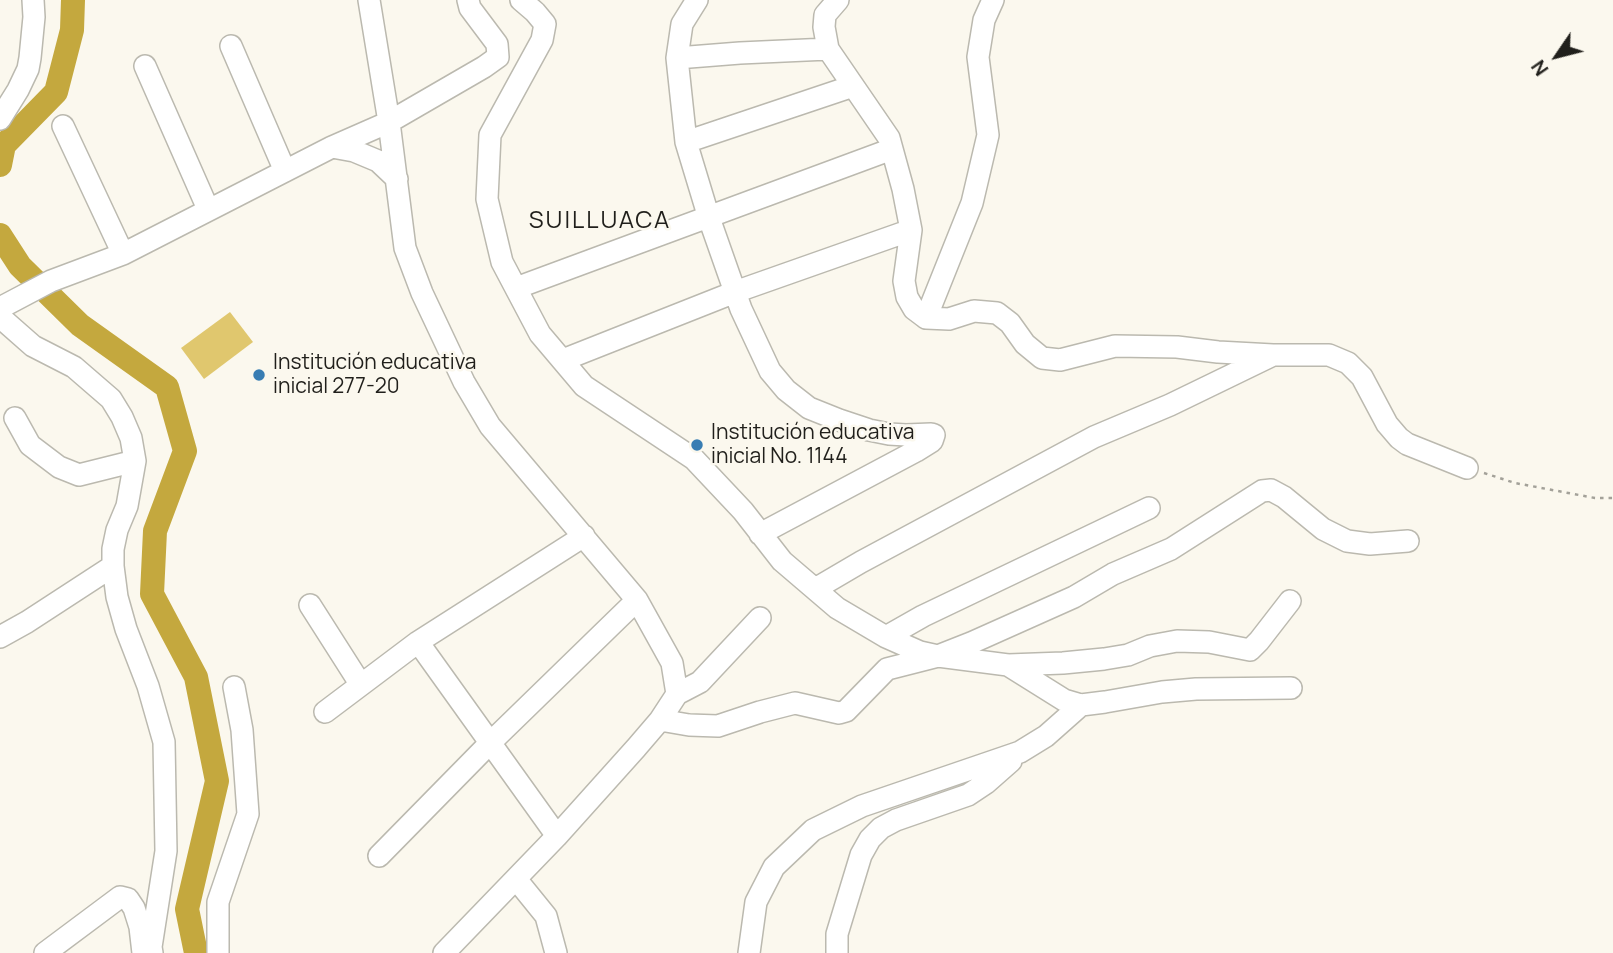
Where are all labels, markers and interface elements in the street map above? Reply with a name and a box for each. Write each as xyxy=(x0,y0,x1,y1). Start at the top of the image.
north arrow xyxy=(1522,21,1592,91)
text: N xyxy=(1525,55,1554,81)
district label: SUILLUACA xyxy=(530,207,670,235)
place label: Institución educativa inicial 277-20 xyxy=(273,350,476,400)
marker: Institución educativa inicial 277-20 xyxy=(251,367,267,383)
place label: Institución educativa inicial No. 1144 xyxy=(711,420,914,470)
marker: Institución educativa inicial No. 1144 xyxy=(689,437,705,453)

